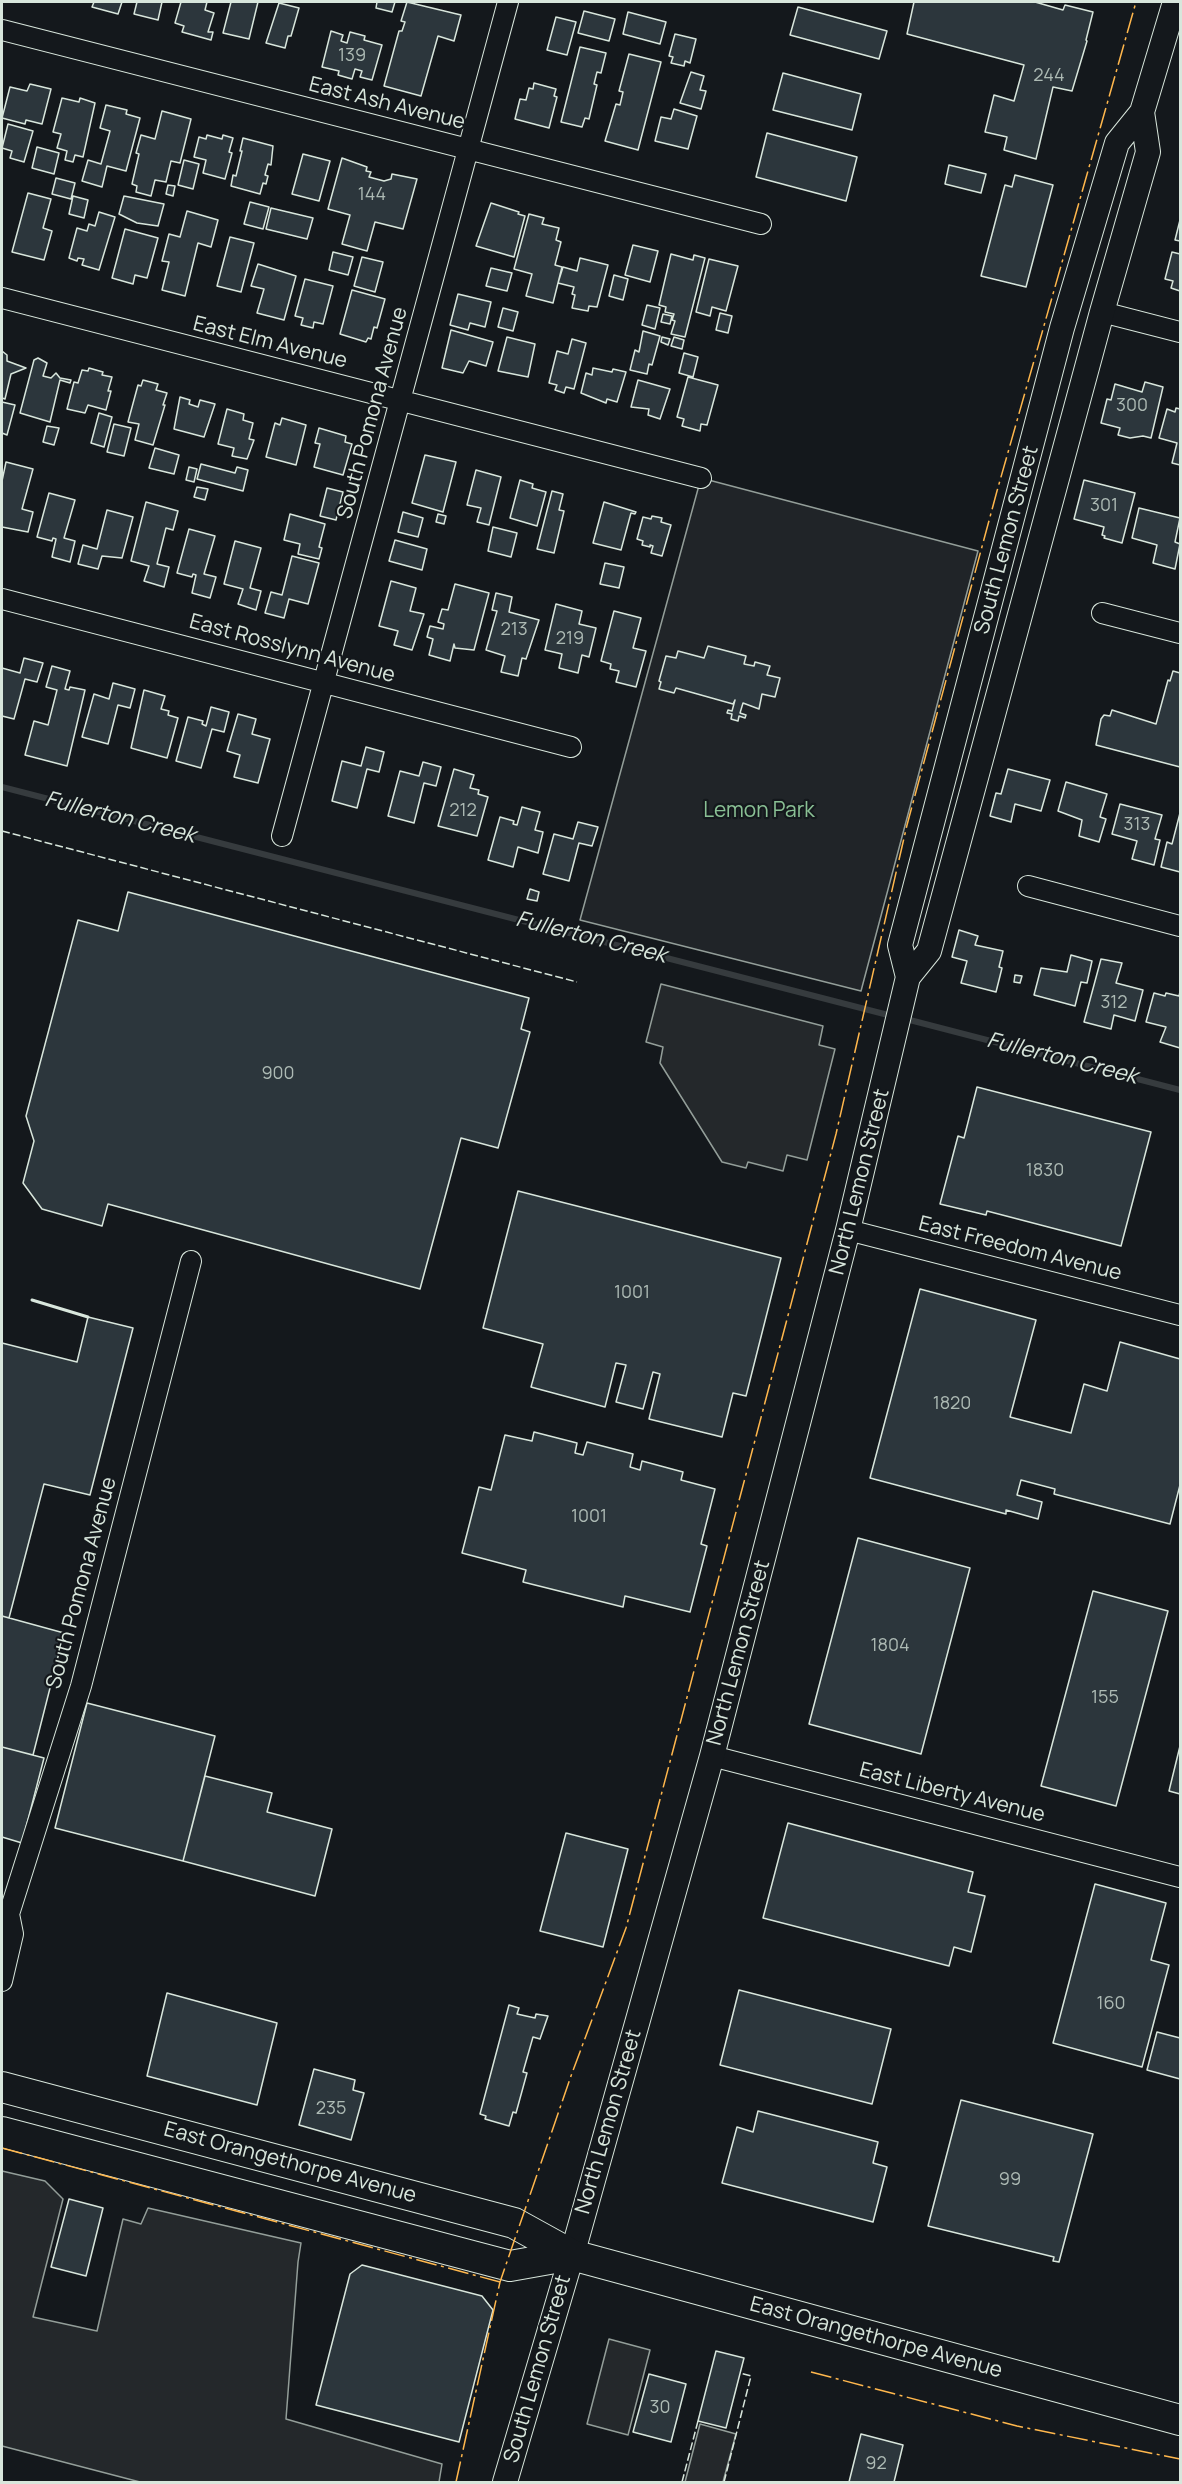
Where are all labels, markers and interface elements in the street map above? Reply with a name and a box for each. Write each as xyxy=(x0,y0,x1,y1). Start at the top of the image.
house number: 139 xyxy=(338,45,366,67)
house number: 244 xyxy=(1033,65,1065,87)
street label: East Ash Avenue xyxy=(306,72,468,136)
house number: 144 xyxy=(358,184,386,206)
street label: South Pomona Avenue xyxy=(333,304,413,522)
street label: East Elm Avenue xyxy=(190,312,350,374)
house number: 300 xyxy=(1116,395,1148,417)
street label: South Lemon Street xyxy=(970,443,1044,637)
house number: 301 xyxy=(1090,495,1118,517)
street label: East Rosslynn Avenue xyxy=(186,609,398,689)
house number: 213 xyxy=(500,619,528,641)
house number: 219 xyxy=(556,628,584,650)
water label: Fullerton Creek xyxy=(42,787,198,849)
park label: Lemon Park xyxy=(703,798,815,824)
house number: 212 xyxy=(449,800,477,822)
house number: 313 xyxy=(1124,814,1150,836)
water label: Fullerton Creek xyxy=(513,907,669,969)
house number: 312 xyxy=(1100,992,1128,1014)
water label: Fullerton Creek xyxy=(984,1028,1140,1090)
house number: 900 xyxy=(261,1063,295,1085)
street label: North Lemon Street xyxy=(825,1086,895,1278)
house number: 1830 xyxy=(1026,1160,1064,1182)
street label: East Freedom Avenue xyxy=(916,1212,1124,1286)
house number: 1001 xyxy=(614,1282,650,1304)
house number: 1820 xyxy=(933,1393,971,1415)
street label: South Pomona Avenue xyxy=(42,1474,122,1692)
house number: 1001 xyxy=(571,1506,607,1528)
street label: North Lemon Street xyxy=(702,1558,776,1748)
house number: 1804 xyxy=(870,1635,910,1657)
house number: 155 xyxy=(1091,1687,1119,1709)
street label: East Liberty Avenue xyxy=(857,1758,1047,1828)
house number: 160 xyxy=(1096,1993,1126,2015)
street label: North Lemon Street xyxy=(571,2027,647,2217)
house number: 235 xyxy=(316,2098,346,2120)
street label: East Orangethorpe Avenue xyxy=(161,2117,419,2209)
house number: 99 xyxy=(999,2169,1021,2191)
street label: South Lemon Street xyxy=(499,2272,577,2466)
street label: East Orangethorpe Avenue xyxy=(747,2292,1005,2384)
house number: 30 xyxy=(650,2397,670,2419)
house number: 92 xyxy=(865,2453,887,2475)

